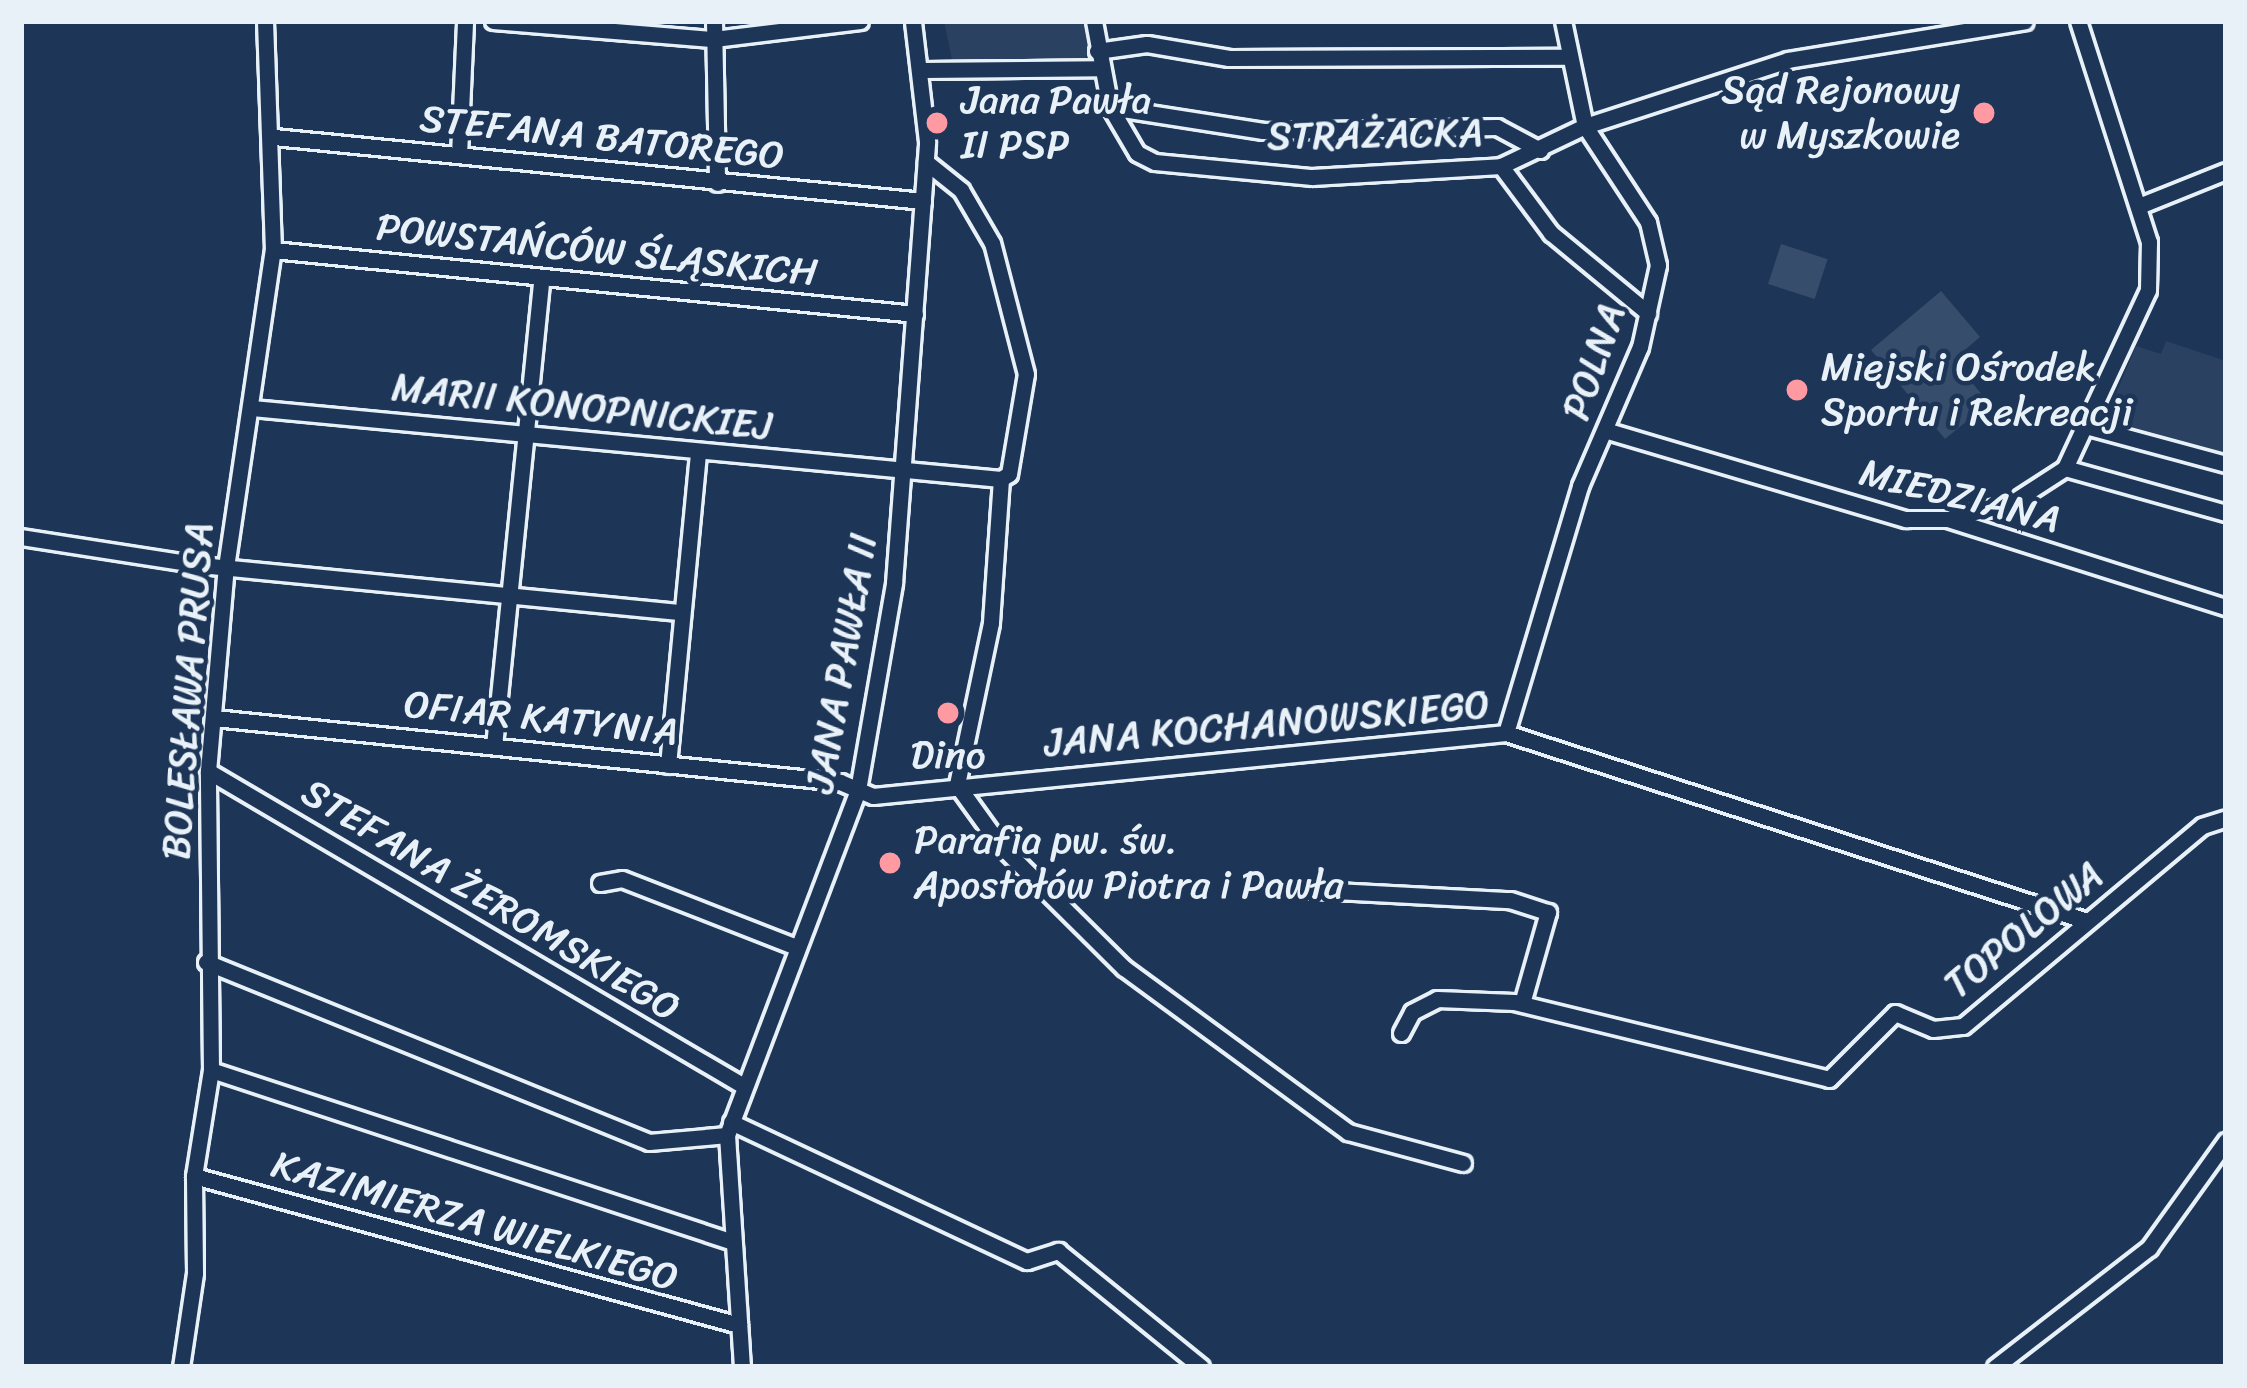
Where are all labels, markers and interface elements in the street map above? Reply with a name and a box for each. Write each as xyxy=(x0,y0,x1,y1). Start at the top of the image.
place label: Sąd Rejonowy w Myszkowie xyxy=(1722,68,1960,159)
place label: Jana Pawła II PSP xyxy=(961,78,1152,169)
street label: STEFANA BATOREGO xyxy=(417,95,787,179)
marker: Sąd Rejonowy w Myszkowie xyxy=(1971,100,1997,126)
marker: Jana Pawła II PSP xyxy=(924,110,950,136)
street label: STRAŻACKA xyxy=(1267,110,1483,160)
street label: POWSTAŃCÓW ŚLĄSKICH xyxy=(374,204,820,296)
street label: POLNA xyxy=(1552,298,1636,426)
place label: Miejski Ośrodek Sportu i Rekreacji xyxy=(1821,345,2132,436)
street label: MARII KONOPNICKIEJ xyxy=(390,364,774,450)
marker: Miejski Ośrodek Sportu i Rekreacji xyxy=(1784,377,1810,403)
street label: MIEDZIANA xyxy=(1855,449,2065,543)
street label: BOLESŁAWA PRUSA xyxy=(153,522,223,860)
street label: JANA PAWŁA II xyxy=(796,529,888,797)
street label: OFIAR KATYNIA xyxy=(402,680,680,756)
street label: JANA KOCHANOWSKIEGO xyxy=(1042,681,1492,767)
marker: Dino xyxy=(935,700,961,726)
place label: Dino xyxy=(911,732,985,778)
street label: STEFANA ŻEROMSKIEGO xyxy=(294,769,688,1031)
place label: Parafia pw. św. Apostołów Piotra i Pawła xyxy=(914,818,1344,909)
marker: Parafia pw. św. Apostołów Piotra i Pawła xyxy=(877,850,903,876)
street label: TOPOLOWA xyxy=(1935,852,2113,1008)
street label: KAZIMIERZA WIELKIEGO xyxy=(265,1140,685,1302)

